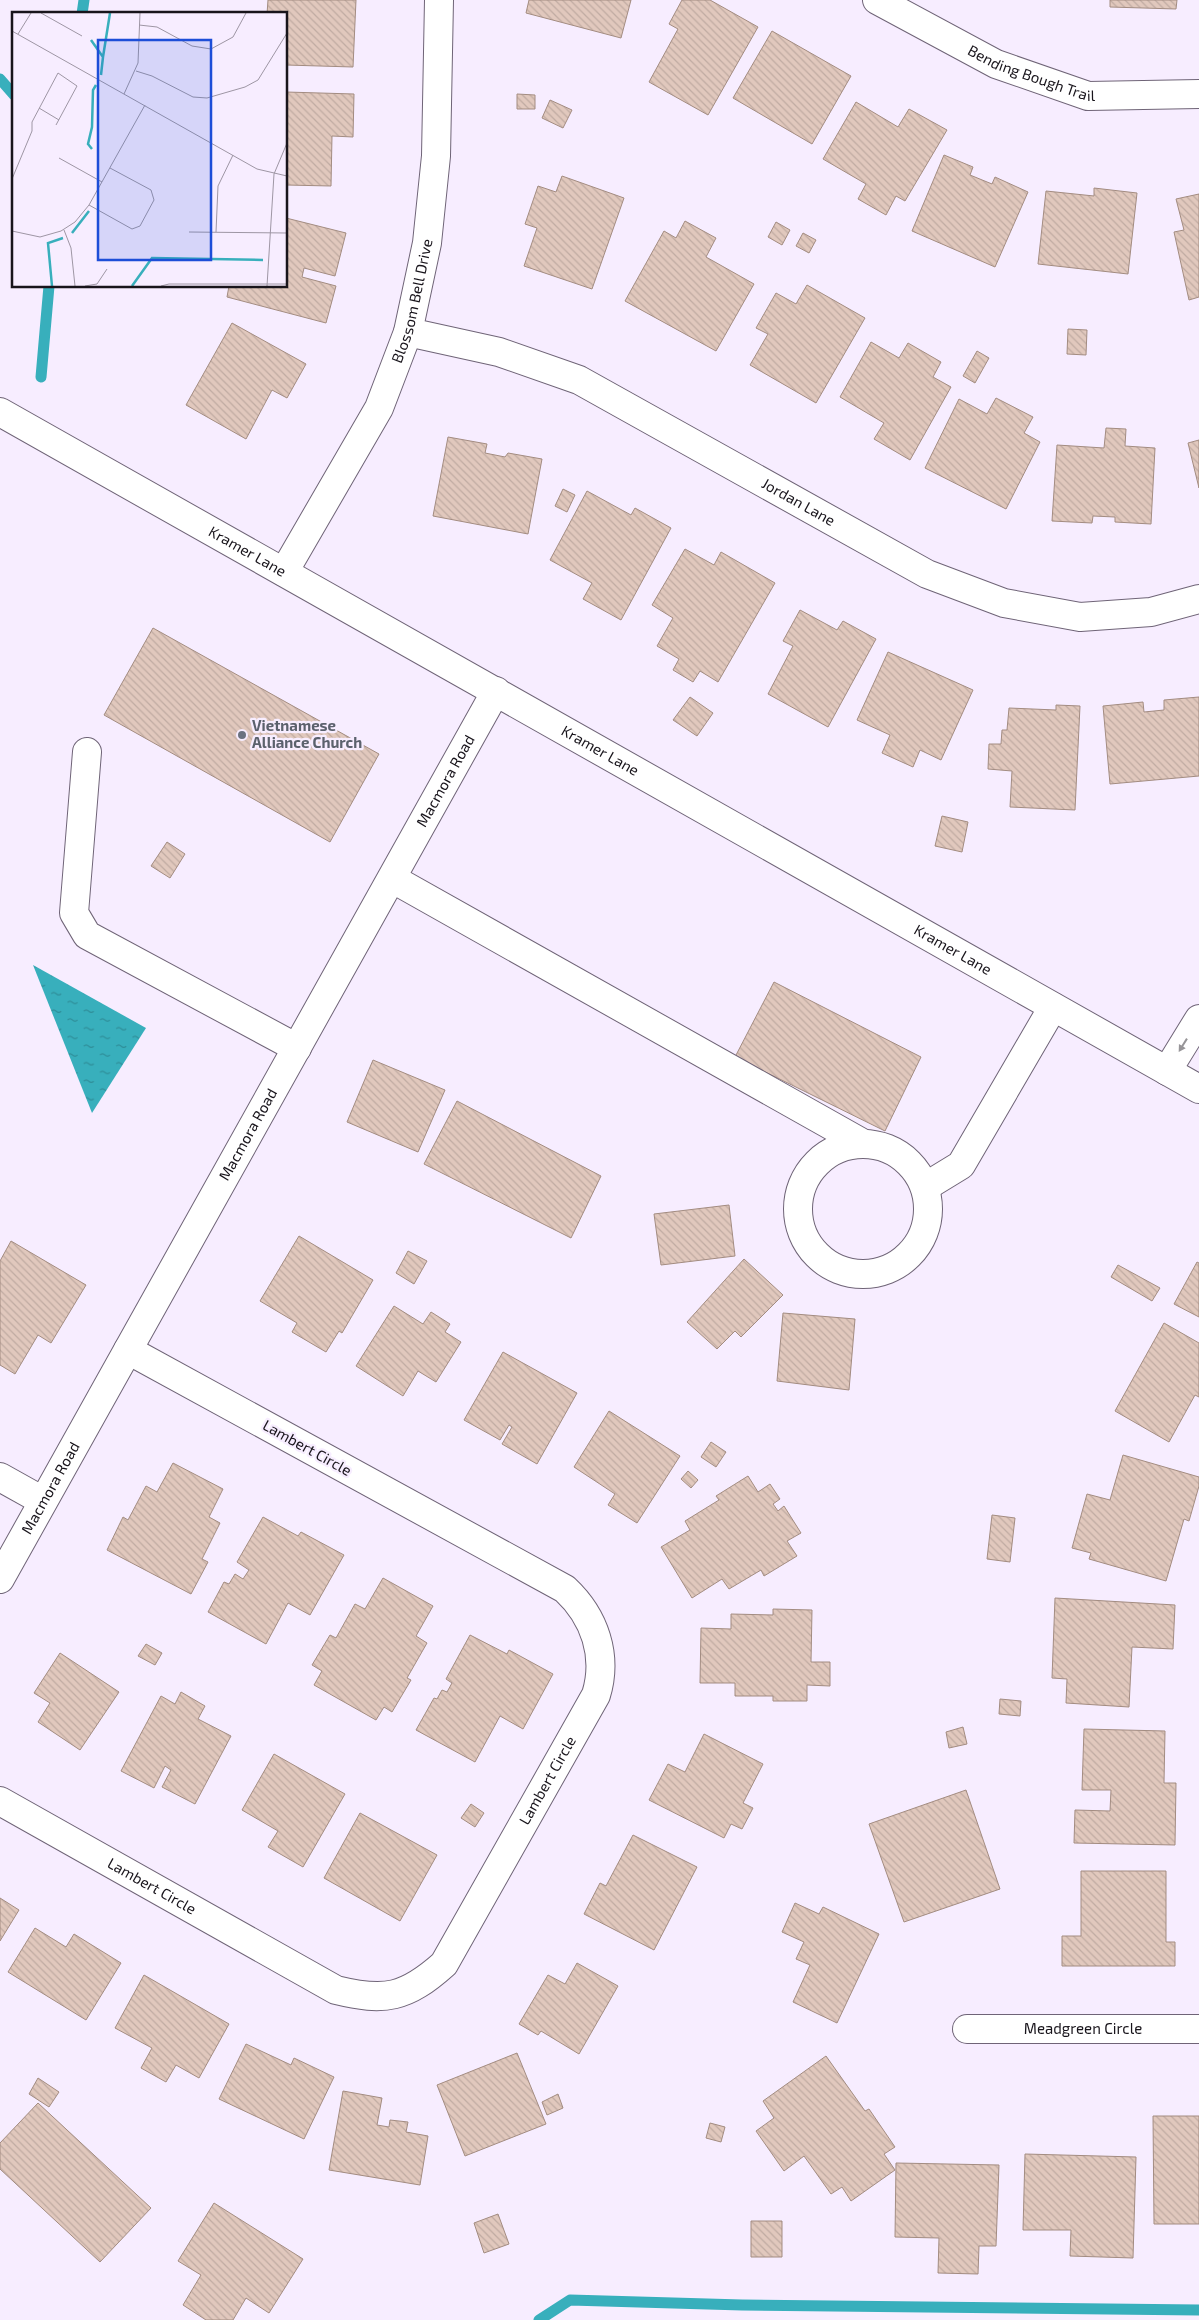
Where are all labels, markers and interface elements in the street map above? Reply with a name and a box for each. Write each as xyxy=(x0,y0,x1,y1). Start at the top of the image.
inset map xyxy=(12,12,288,288)
street label: Bending Bough Trail xyxy=(965,41,1096,104)
street label: Blossom Bell Drive xyxy=(387,237,436,365)
street label: Jordan Lane xyxy=(759,474,839,529)
street label: Kramer Lane xyxy=(206,522,290,580)
place label: Vietnamese Alliance Church xyxy=(252,716,362,751)
street label: Kramer Lane xyxy=(559,721,642,779)
marker: Vietnamese Alliance Church xyxy=(236,729,248,741)
street label: Macmora Road xyxy=(412,731,478,830)
street label: Kramer Lane xyxy=(911,920,995,978)
one-way arrow xyxy=(1178,1038,1188,1051)
street label: Macmora Road xyxy=(214,1085,280,1183)
street label: Lambert Circle xyxy=(260,1415,355,1479)
street label: Macmora Road xyxy=(17,1439,83,1537)
street label: Lambert Circle xyxy=(515,1733,579,1827)
street label: Lambert Circle xyxy=(105,1853,200,1918)
street label: Meadgreen Circle xyxy=(1024,2019,1142,2037)

